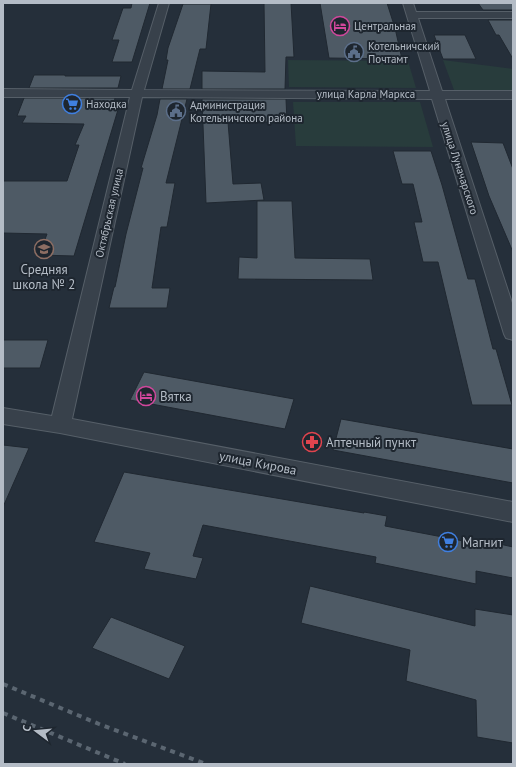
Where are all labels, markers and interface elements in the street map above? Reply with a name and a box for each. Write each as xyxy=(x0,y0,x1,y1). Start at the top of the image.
hotel icon: Центральная xyxy=(329,15,351,37)
place label: Центральная xyxy=(354,19,416,33)
place label: Котельничский Почтамт xyxy=(368,39,439,66)
public building icon: Котельничский Почтамт xyxy=(343,41,365,63)
street label: улица Карла Маркса xyxy=(317,87,415,101)
supermarket icon: Находка xyxy=(61,93,83,115)
place label: Находка xyxy=(86,97,127,111)
place label: Администрация Котельничского района xyxy=(190,98,303,125)
public building icon: Администрация Котельничского района xyxy=(165,100,187,122)
street label: улица Луначарского xyxy=(438,120,482,216)
street label: Октябрьская улица xyxy=(92,167,126,259)
school or university icon: Средняя школа № 2 xyxy=(33,238,55,260)
place label: Средняя школа № 2 xyxy=(13,261,75,293)
hotel icon: Вятка xyxy=(135,385,157,407)
place label: Вятка xyxy=(160,388,192,405)
pharmacy icon: Аптечный пункт xyxy=(301,431,323,453)
place label: Аптечный пункт xyxy=(326,434,417,451)
street label: улица Кирова xyxy=(218,447,298,479)
supermarket icon: Магнит xyxy=(437,531,459,553)
place label: Магнит xyxy=(462,534,504,551)
north arrow xyxy=(16,711,56,751)
text: С xyxy=(19,723,34,733)

